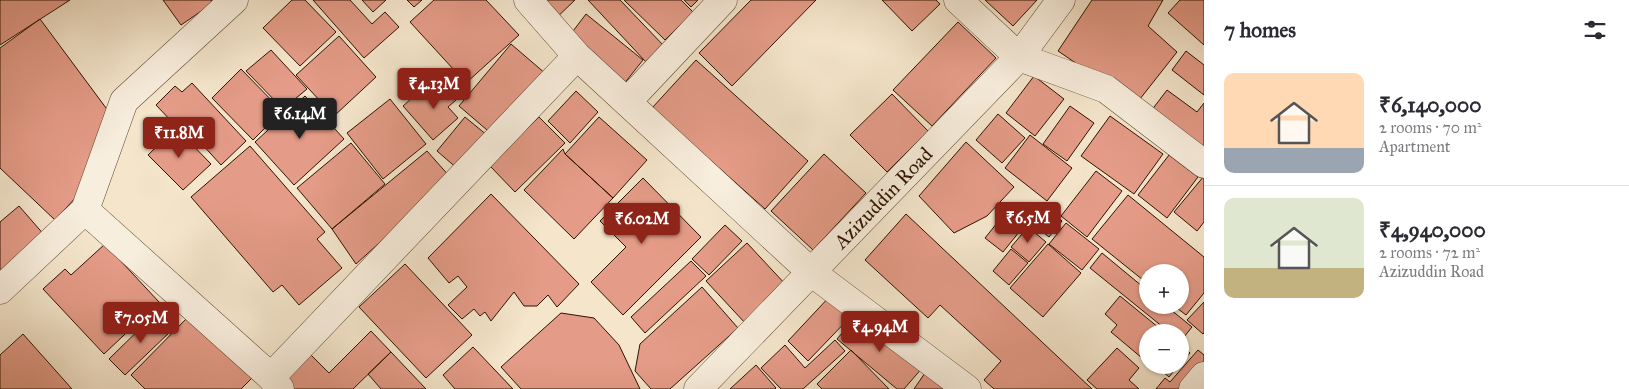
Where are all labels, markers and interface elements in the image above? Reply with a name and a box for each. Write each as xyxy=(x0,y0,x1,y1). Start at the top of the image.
icon: filters xyxy=(1581,16,1609,44)
text: 7 homes xyxy=(1224,17,1296,43)
pin: ₹4.13M xyxy=(393,68,475,110)
text: ₹4.13M xyxy=(409,74,459,93)
text: ₹6,140,000 xyxy=(1379,92,1482,118)
icon: home xyxy=(1264,93,1324,153)
pin: ₹6.14M xyxy=(259,98,341,140)
text: ₹6.14M xyxy=(274,104,326,123)
pin: ₹11.8M xyxy=(138,116,220,159)
text: 2 rooms · 70 m² xyxy=(1379,118,1482,137)
text: ₹11.8M xyxy=(154,123,204,142)
text: Apartment xyxy=(1379,137,1451,156)
street label: Azizuddin Road xyxy=(828,142,937,254)
pin: ₹6.02M xyxy=(601,202,683,245)
pin: ₹6.5M xyxy=(993,202,1063,244)
text: ₹6.5M xyxy=(1006,208,1050,227)
text: ₹6.02M xyxy=(615,209,669,228)
text: ₹4,940,000 xyxy=(1379,217,1486,243)
icon: home xyxy=(1264,218,1324,278)
text: 2 rooms · 72 m² xyxy=(1379,243,1480,262)
text: Azizuddin Road xyxy=(1379,262,1484,281)
map controls xyxy=(1139,264,1189,374)
button: + xyxy=(1139,264,1189,314)
pin: ₹7.05M xyxy=(100,302,182,344)
text: ₹7.05M xyxy=(114,308,168,327)
pin: ₹4.94M xyxy=(839,310,921,353)
text: ₹4.94M xyxy=(852,317,908,336)
button: − xyxy=(1139,324,1189,374)

